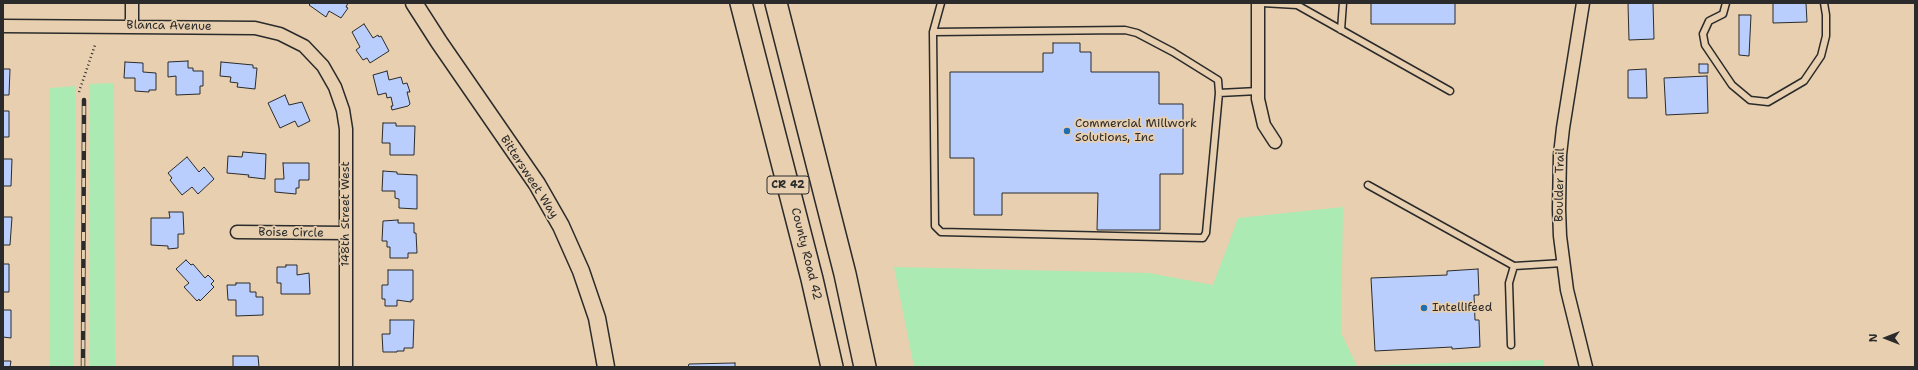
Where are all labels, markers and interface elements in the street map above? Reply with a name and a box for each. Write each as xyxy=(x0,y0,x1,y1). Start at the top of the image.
street label: Blanca Avenue xyxy=(126,18,212,34)
place label: Commercial Millwork Solutions, Inc xyxy=(1075,117,1197,145)
marker: Commercial Millwork Solutions, Inc xyxy=(1062,126,1072,136)
street label: Bittersweet Way xyxy=(497,133,561,221)
street label: Boulder Trail xyxy=(1552,148,1568,222)
street label: 148th Street West xyxy=(339,161,353,267)
road number: CR 42 xyxy=(767,176,809,194)
street label: County Road 42 xyxy=(788,206,824,302)
street label: Boise Circle xyxy=(258,225,324,241)
place label: Intellifeed xyxy=(1432,301,1492,315)
marker: Intellifeed xyxy=(1419,303,1429,313)
north arrow xyxy=(1866,318,1906,358)
text: N xyxy=(1866,334,1881,342)

